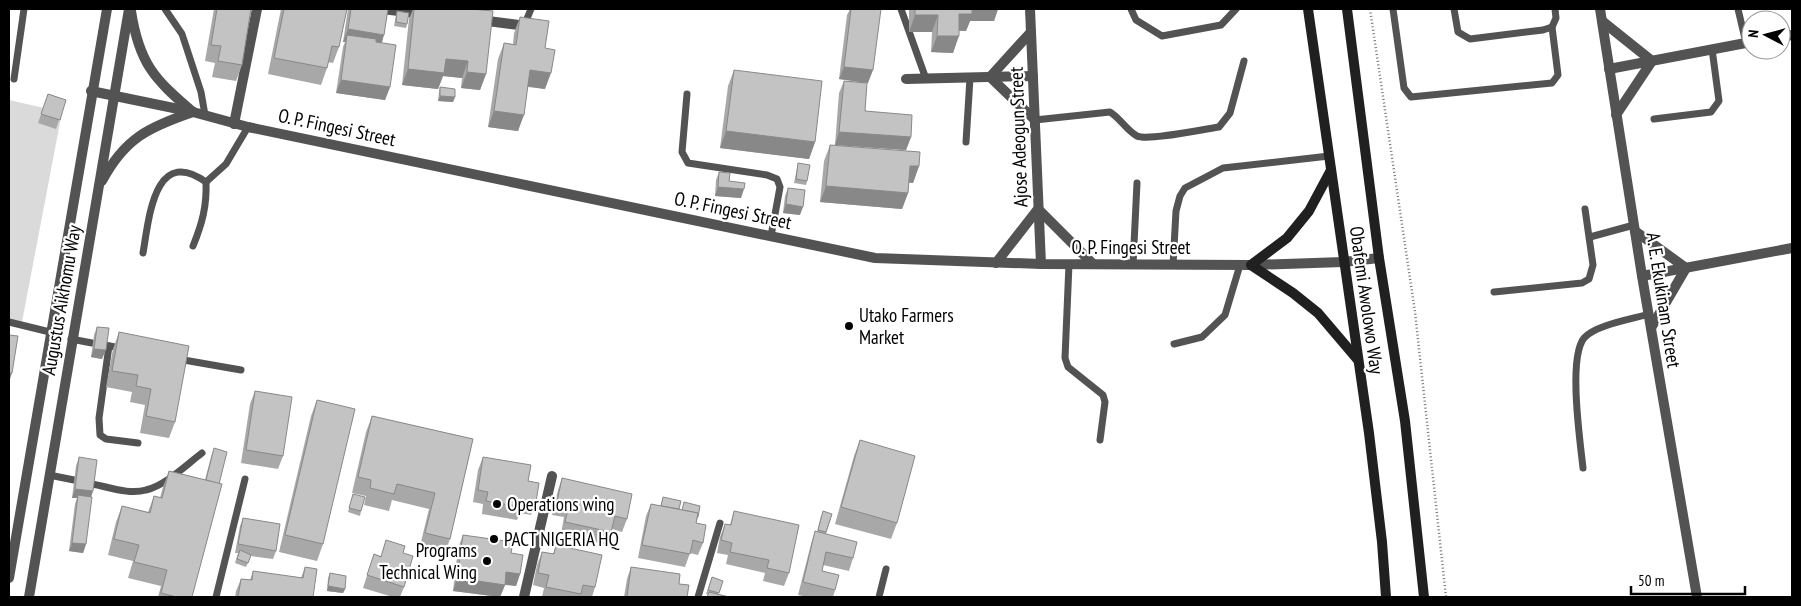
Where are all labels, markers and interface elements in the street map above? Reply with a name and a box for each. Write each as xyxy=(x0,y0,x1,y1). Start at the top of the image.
north arrow xyxy=(1741,10,1791,60)
text: N xyxy=(1744,29,1762,38)
street label: Ajose Adeogun Street xyxy=(1004,66,1032,208)
street label: O. P. Fingesi Street xyxy=(276,103,399,151)
street label: O. P. Fingesi Street xyxy=(672,186,795,234)
street label: Augustus Aikhomu Way xyxy=(36,222,86,377)
street label: Obafemi Awolowo Way xyxy=(1345,225,1389,376)
street label: A. E. Ekukinam Street xyxy=(1641,231,1687,370)
street label: O. P. Fingesi Street xyxy=(1071,235,1191,259)
place label: Utako Farmers Market xyxy=(859,303,954,349)
marker: Utako Farmers Market xyxy=(843,320,855,332)
place label: Operations wing xyxy=(507,492,615,516)
marker: Operations wing xyxy=(491,498,503,510)
place label: PACT NIGERIA HQ xyxy=(504,527,620,551)
marker: PACT NIGERIA HQ xyxy=(488,533,500,545)
place label: Programs Technical Wing xyxy=(379,538,477,584)
marker: Programs Technical Wing xyxy=(481,555,493,567)
scale bar xyxy=(1631,564,1745,596)
text: 50 m xyxy=(1638,571,1664,590)

